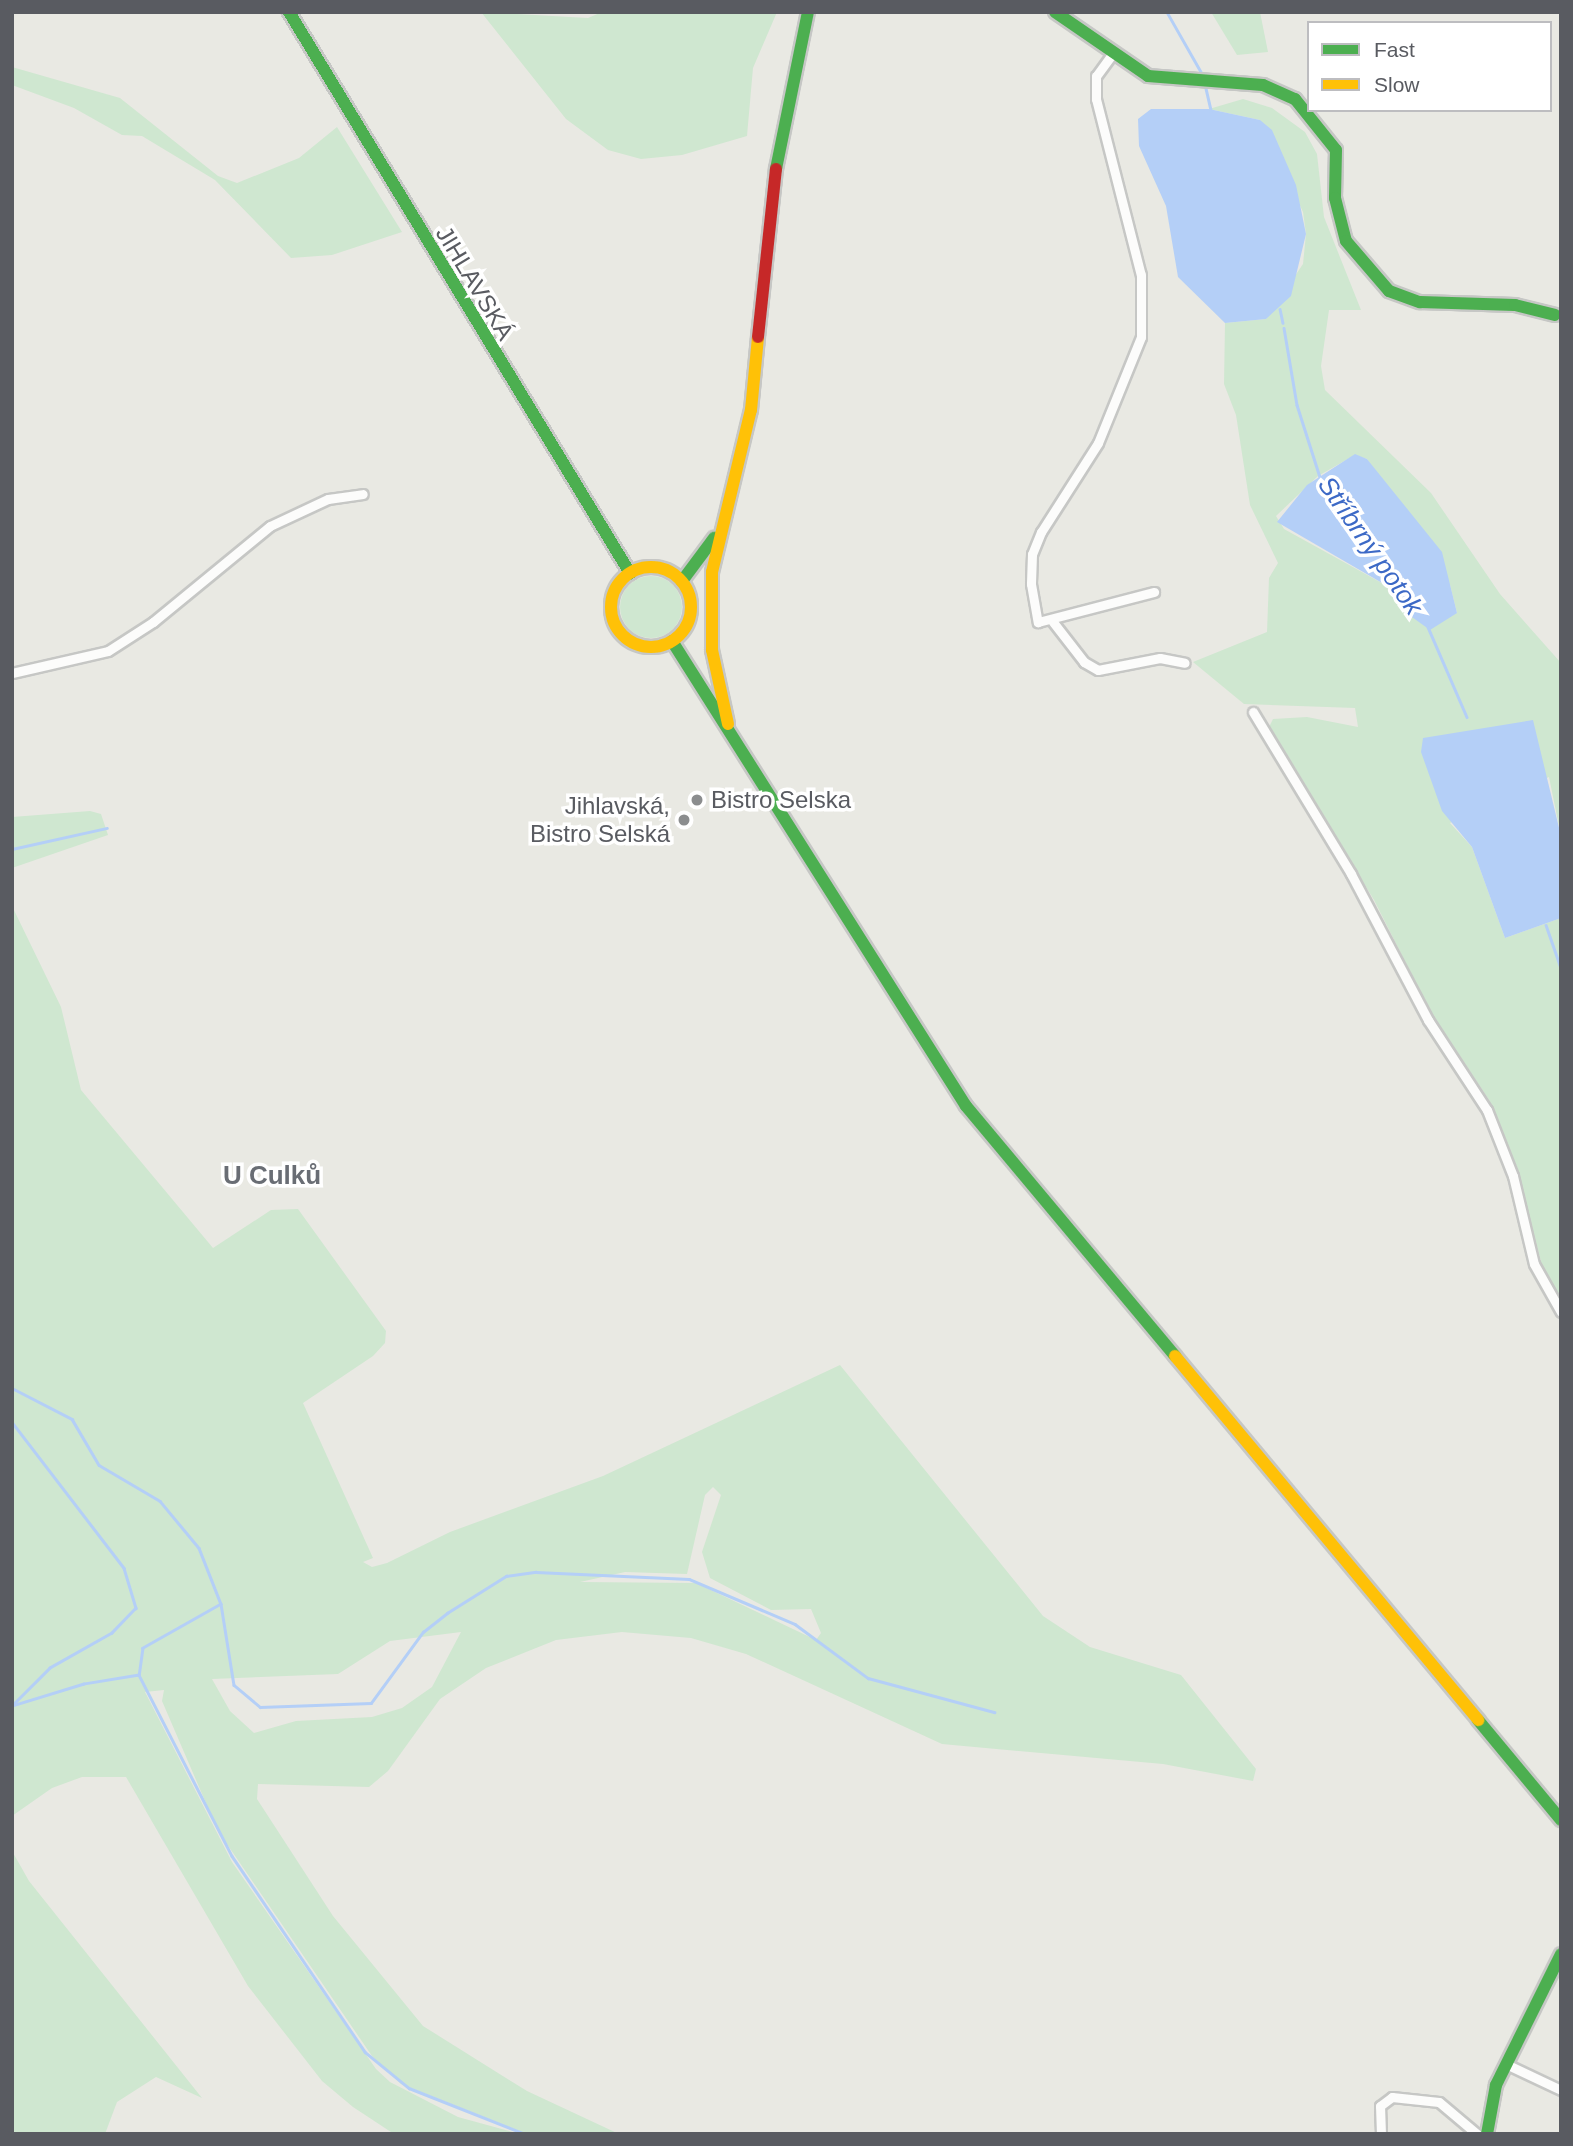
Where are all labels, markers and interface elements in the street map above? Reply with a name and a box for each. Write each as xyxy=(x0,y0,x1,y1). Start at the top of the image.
legend xyxy=(1307,21,1552,112)
text: Fast xyxy=(1374,38,1415,61)
text: Slow xyxy=(1374,73,1420,96)
street label: JIHLAVSKÁ xyxy=(430,221,520,345)
water label: Stříbrný potok xyxy=(1311,471,1429,621)
place label: Bistro Selska xyxy=(711,786,851,814)
place label: Jihlavská, Bistro Selská xyxy=(530,792,670,848)
marker: Bistro Selska xyxy=(689,792,705,808)
marker: Jihlavská, Bistro Selská xyxy=(676,812,692,828)
district label: U Culků xyxy=(223,1160,321,1192)

